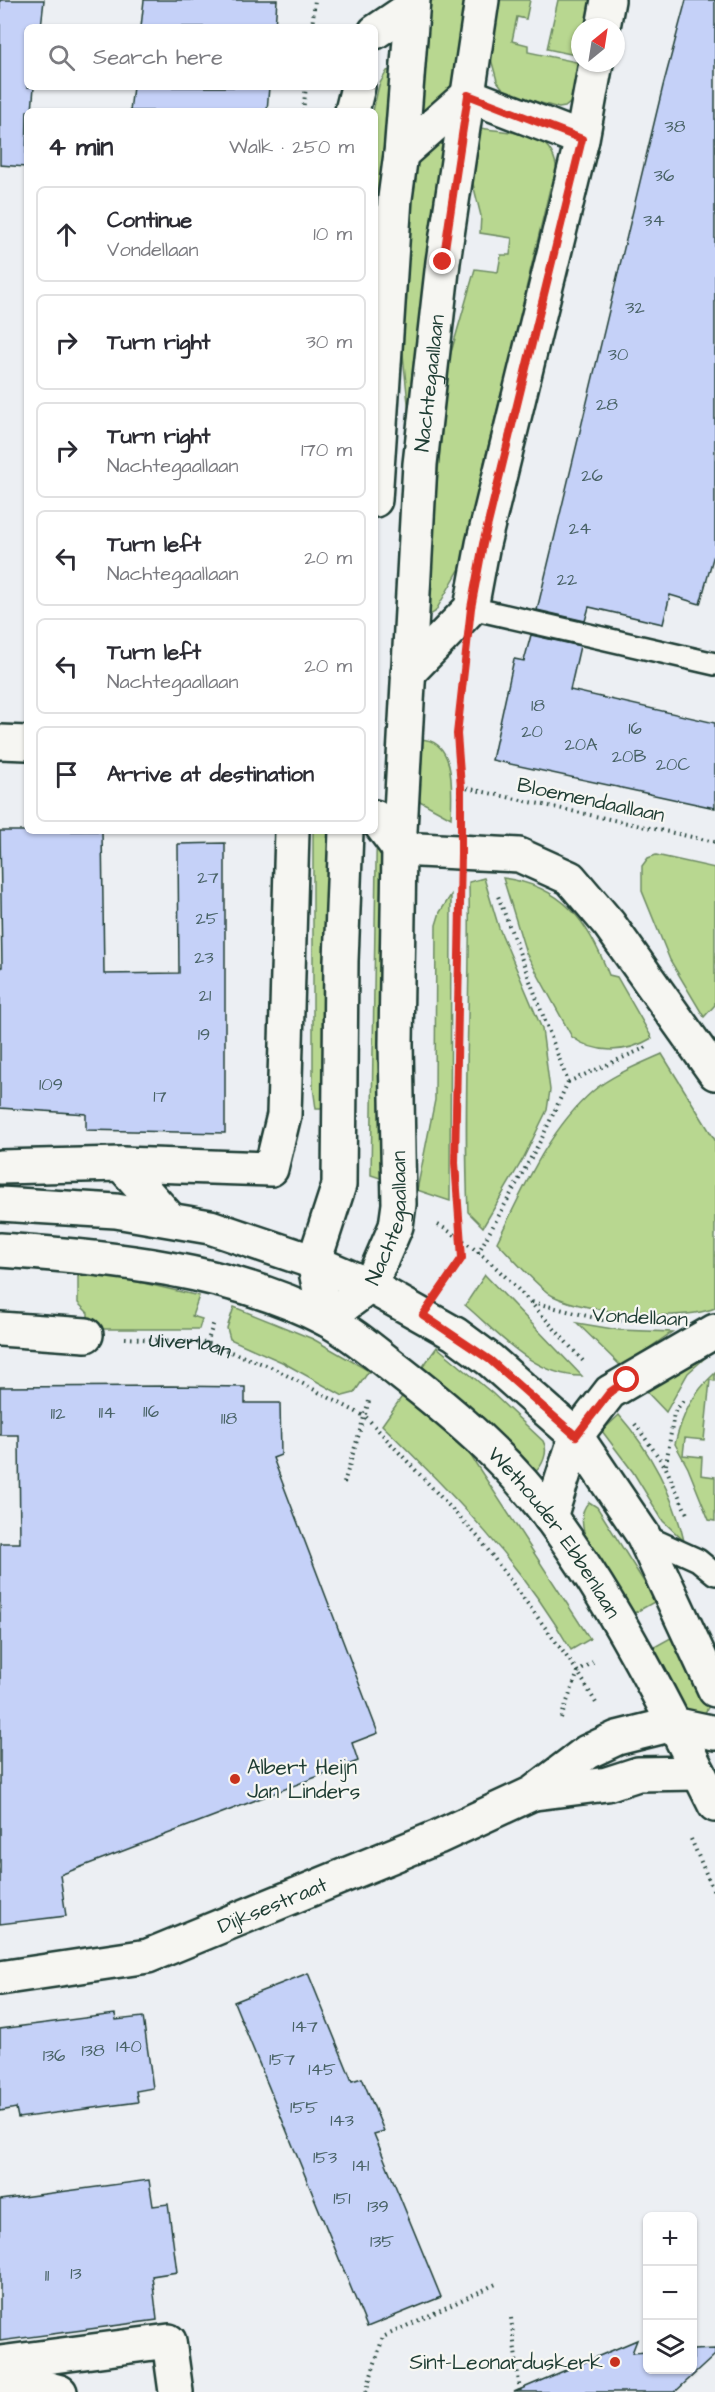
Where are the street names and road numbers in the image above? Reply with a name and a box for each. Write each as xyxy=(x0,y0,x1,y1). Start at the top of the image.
street label: Nachtegaallaan xyxy=(407,313,451,453)
street label: Bloemendaallaan xyxy=(515,770,667,830)
street label: Nachtegaallaan xyxy=(358,1151,414,1289)
street label: Vondellaan xyxy=(591,1300,689,1334)
street label: Uiverlaan xyxy=(148,1325,236,1366)
street label: Wethouder Ebbenlaan xyxy=(481,1440,628,1624)
street label: Dijksestraat xyxy=(213,1869,332,1940)

